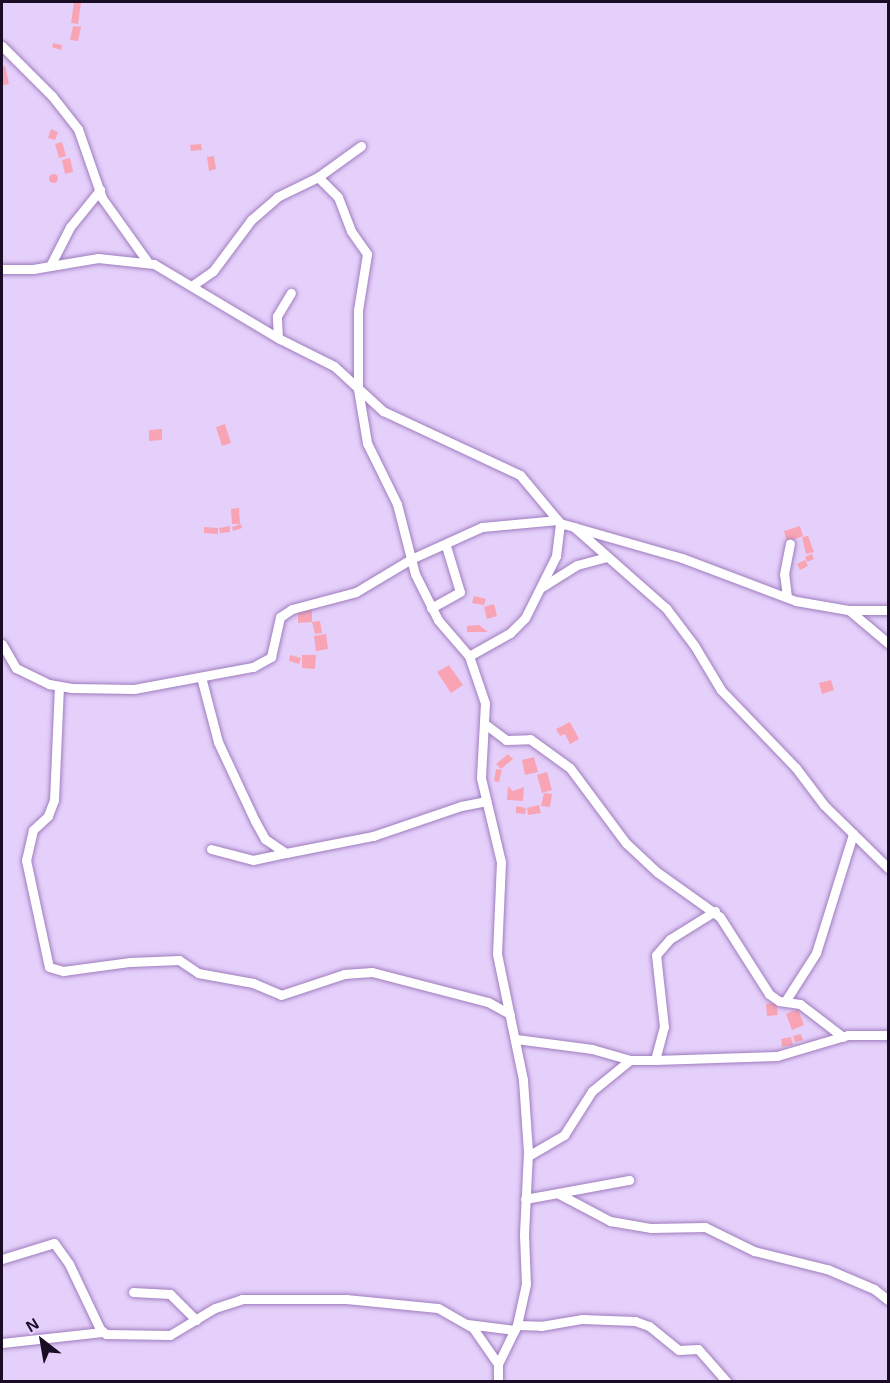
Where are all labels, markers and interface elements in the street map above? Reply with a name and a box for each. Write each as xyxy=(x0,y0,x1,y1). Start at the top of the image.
north arrow xyxy=(12,1311,72,1371)
text: N xyxy=(23,1315,42,1335)

